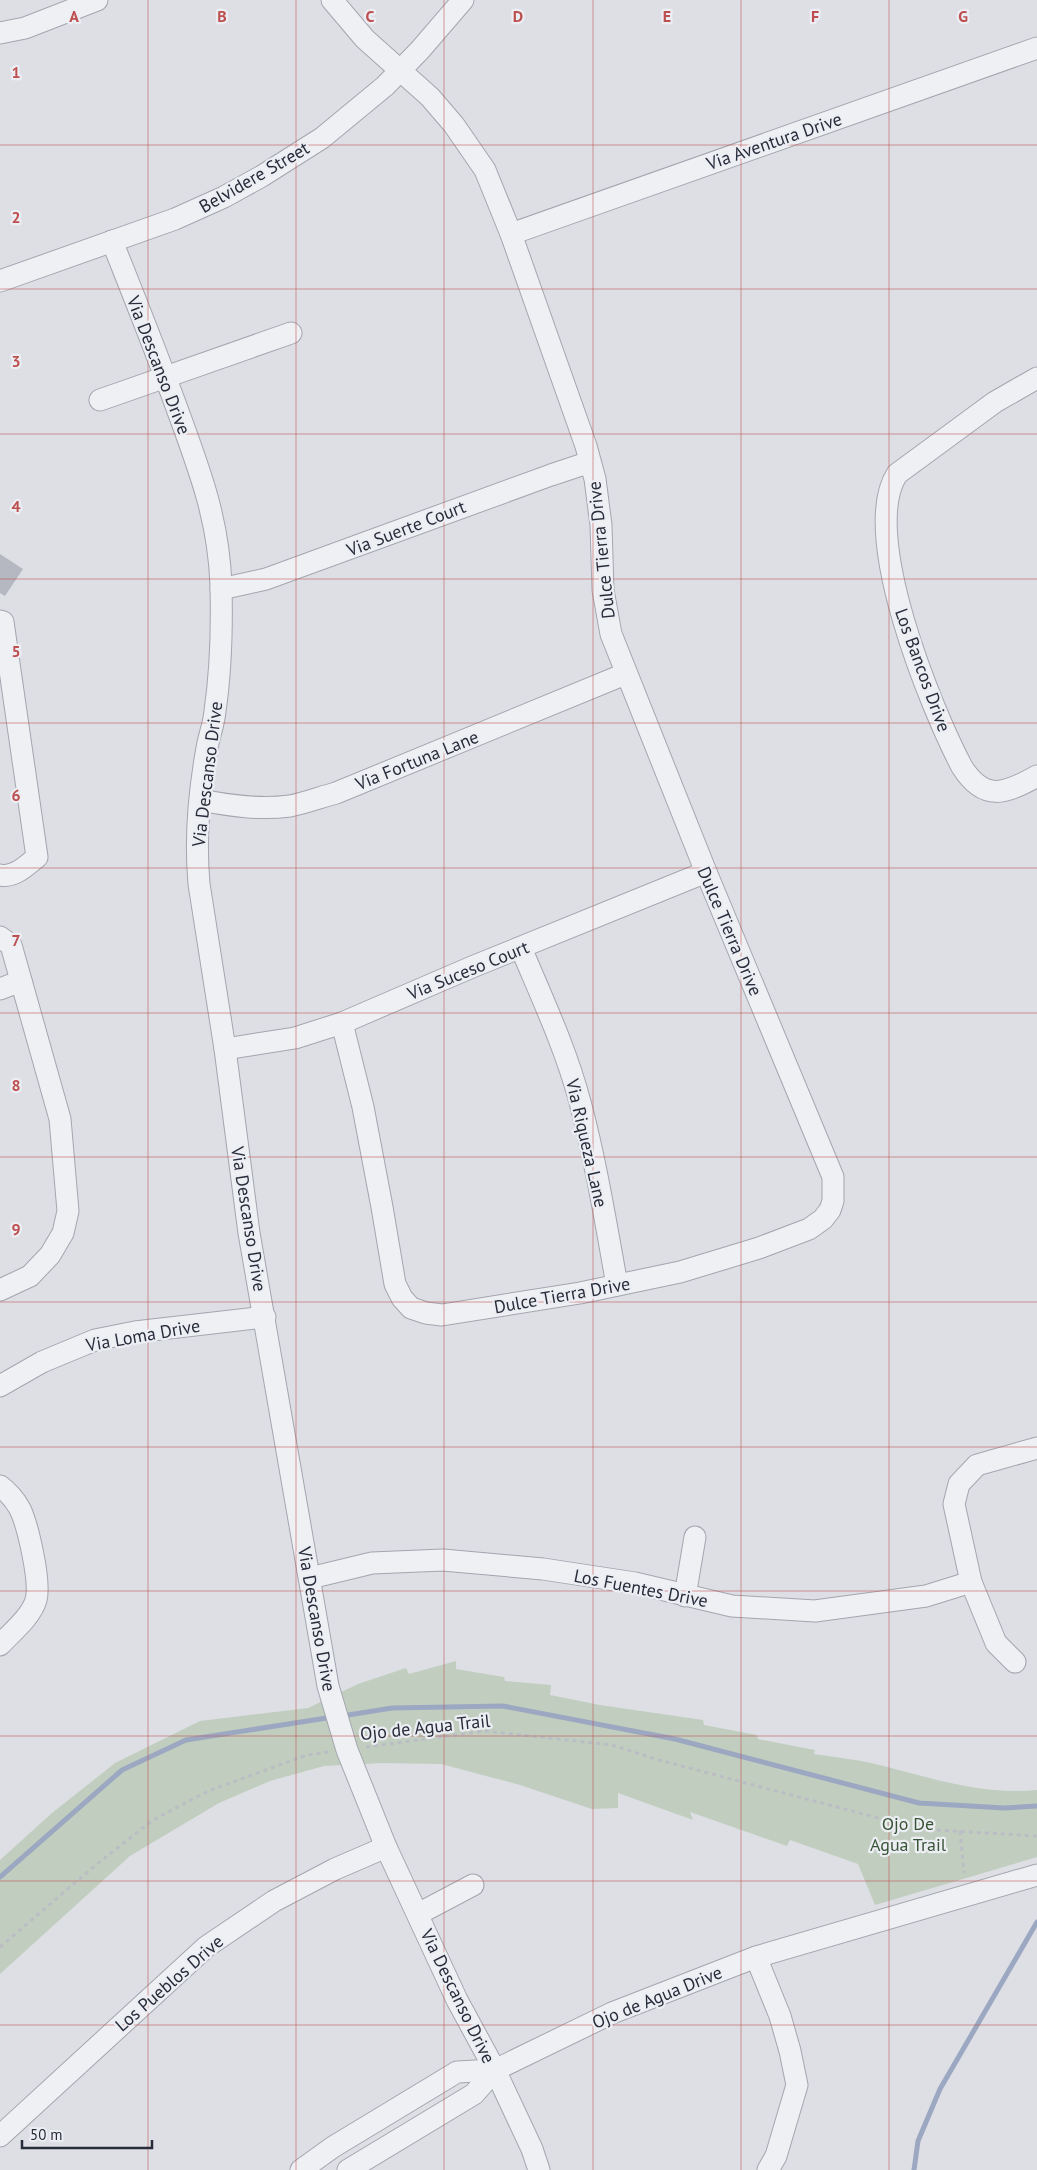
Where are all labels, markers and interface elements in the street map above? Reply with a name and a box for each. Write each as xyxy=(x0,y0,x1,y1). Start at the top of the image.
text: A xyxy=(69,6,79,26)
text: B xyxy=(217,6,227,26)
text: C xyxy=(366,6,375,26)
text: D xyxy=(513,6,523,26)
text: E xyxy=(663,6,671,26)
text: F xyxy=(811,6,819,26)
text: G xyxy=(958,6,968,26)
text: 1 xyxy=(11,62,21,82)
street label: Via Aventura Drive xyxy=(702,107,845,175)
street label: Belvidere Street xyxy=(195,136,313,218)
text: 2 xyxy=(11,207,21,227)
street label: Via Descanso Drive xyxy=(122,292,196,438)
text: 3 xyxy=(11,351,21,371)
street label: Dulce Tierra Drive xyxy=(582,480,620,620)
street label: Via Suerte Court xyxy=(342,495,469,562)
text: 4 xyxy=(11,496,21,516)
street label: Los Bancos Drive xyxy=(890,605,956,735)
text: 5 xyxy=(11,641,21,661)
street label: Via Descanso Drive xyxy=(187,700,227,849)
street label: Via Fortuna Lane xyxy=(351,725,482,796)
text: 6 xyxy=(11,785,21,805)
street label: Dulce Tierra Drive xyxy=(692,863,768,999)
text: 7 xyxy=(11,930,21,950)
street label: Via Suceso Court xyxy=(403,935,532,1005)
text: 8 xyxy=(11,1075,21,1095)
street label: Via Riqueza Lane xyxy=(561,1075,613,1210)
street label: Via Descanso Drive xyxy=(226,1144,272,1293)
text: 9 xyxy=(11,1219,21,1239)
street label: Dulce Tierra Drive xyxy=(492,1272,632,1318)
street label: Via Loma Drive xyxy=(83,1314,202,1357)
street label: Via Descanso Drive xyxy=(293,1544,341,1693)
street label: Los Fuentes Drive xyxy=(572,1564,710,1612)
street label: Ojo de Agua Trail xyxy=(359,1709,492,1745)
park label: Ojo De Agua Trail xyxy=(870,1812,947,1856)
street label: Via Descanso Drive xyxy=(415,1924,500,2067)
street label: Los Pueblos Drive xyxy=(110,1930,228,2036)
street label: Ojo de Agua Drive xyxy=(589,1960,725,2034)
scale bar xyxy=(22,2118,152,2150)
text: 50 m xyxy=(30,2125,63,2144)

